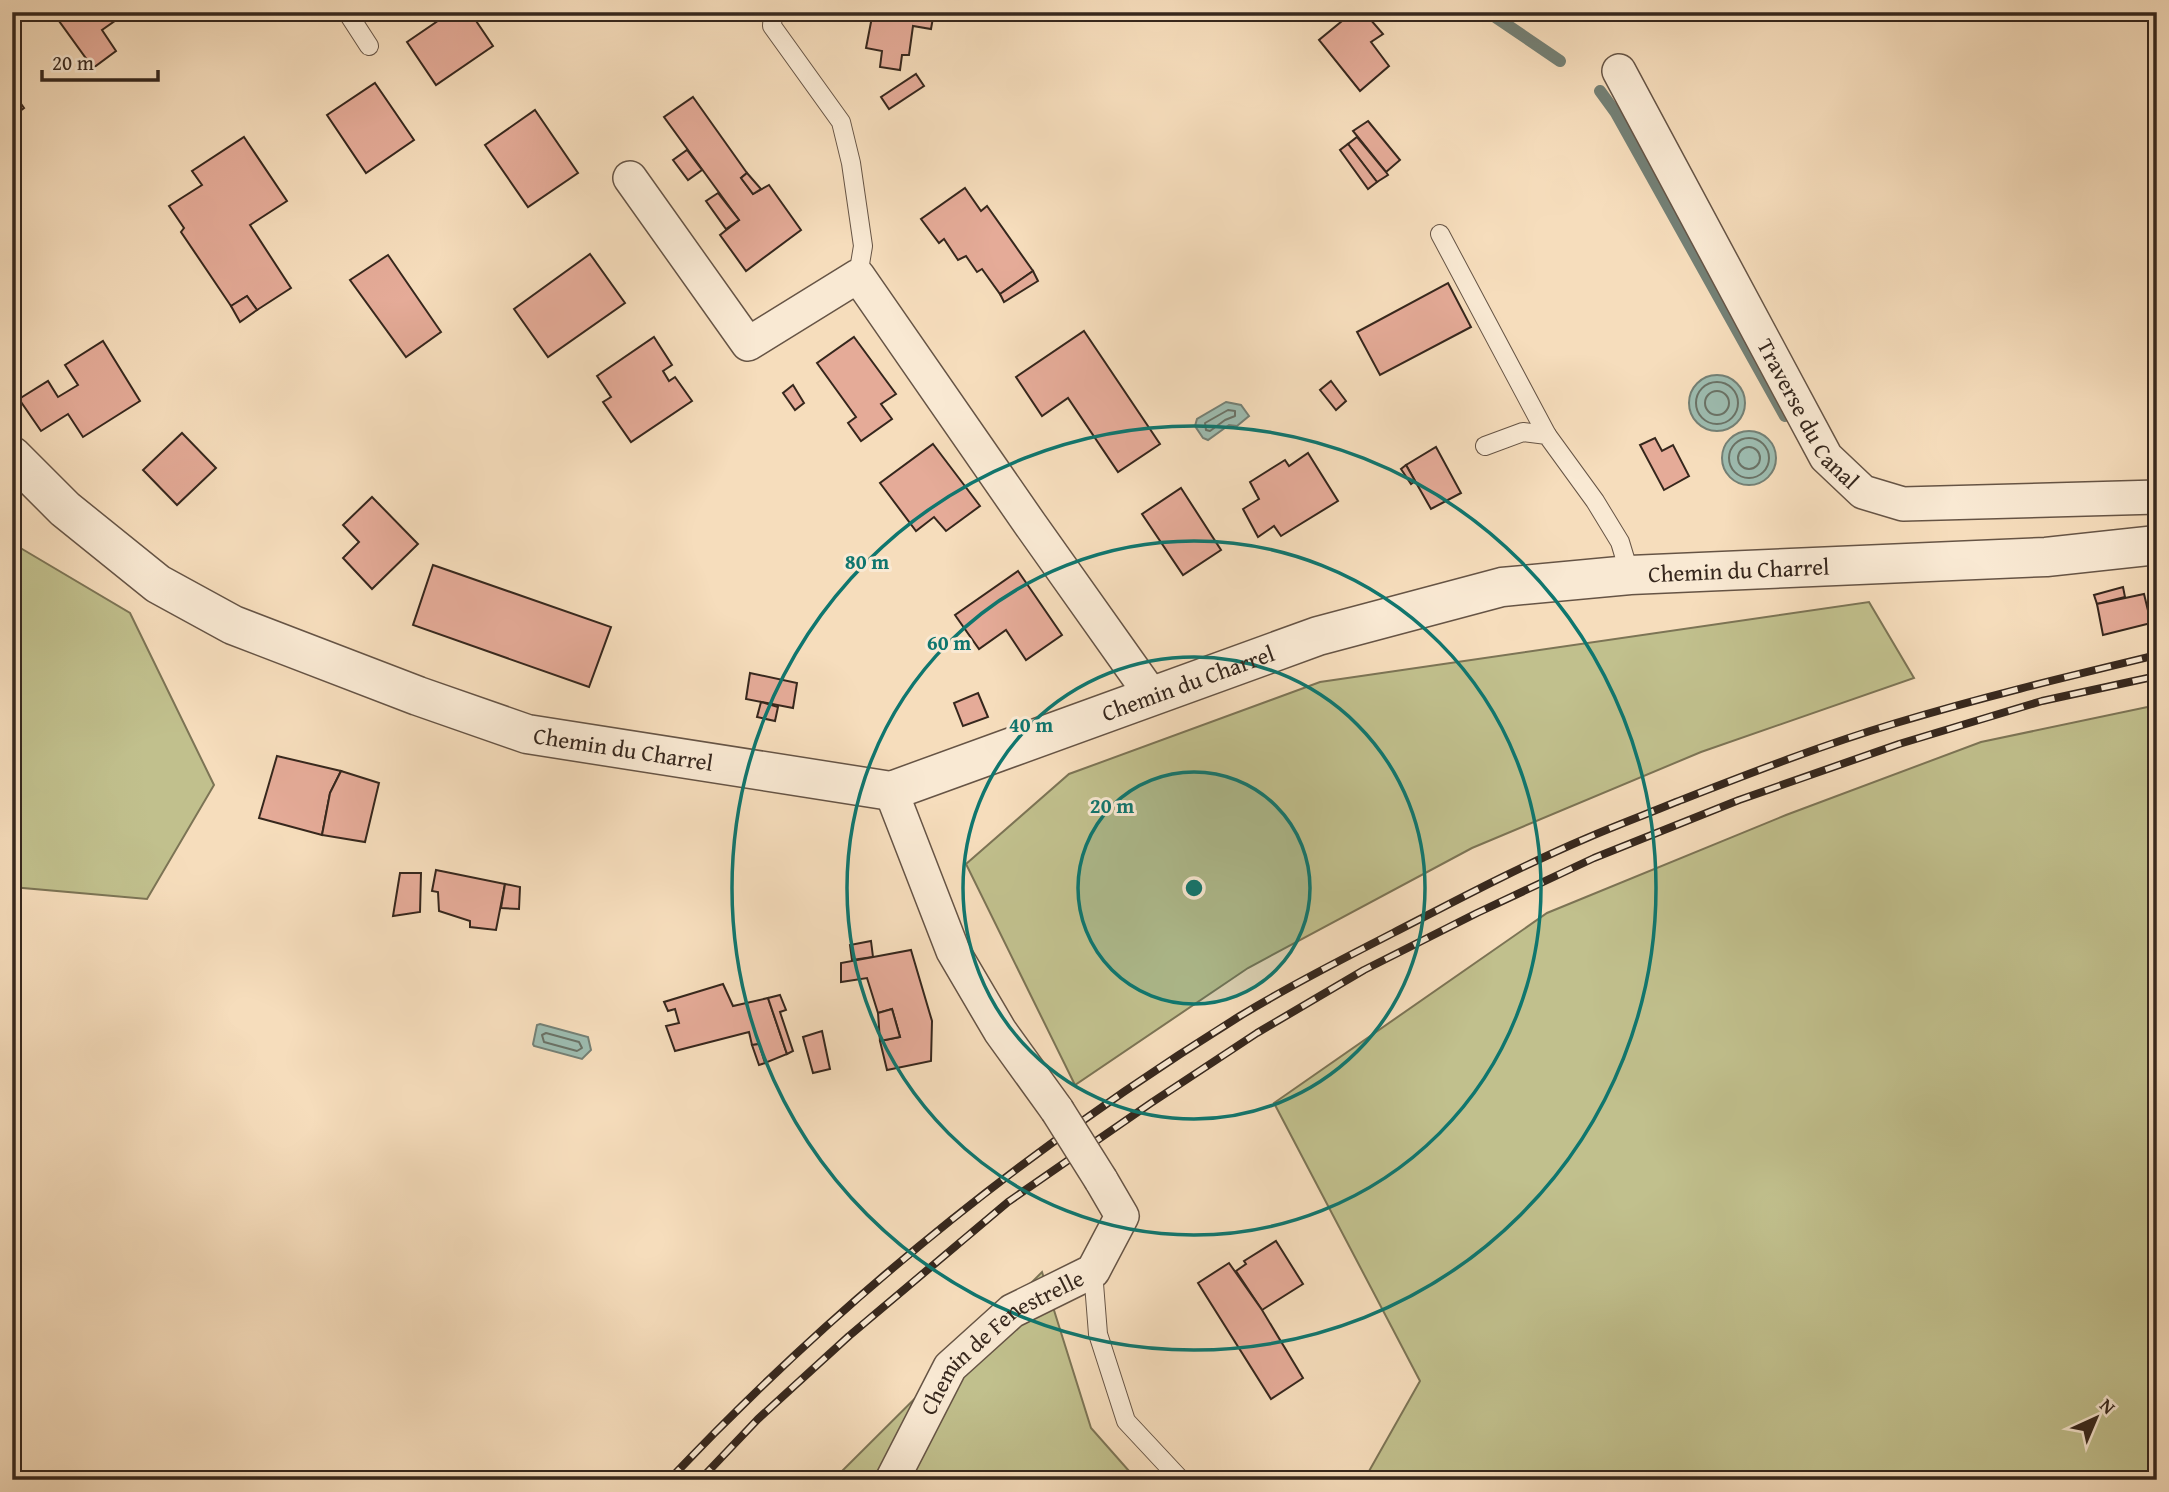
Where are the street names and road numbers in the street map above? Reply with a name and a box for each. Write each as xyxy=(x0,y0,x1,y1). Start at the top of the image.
street label: Traverse du Canal xyxy=(1749,332,1867,496)
street label: Chemin du Charrel xyxy=(1647,549,1830,590)
street label: Chemin du Charrel xyxy=(1097,636,1279,729)
street label: Chemin du Charrel xyxy=(531,718,716,779)
street label: Chemin de Fenestrelle xyxy=(911,1261,1089,1420)

